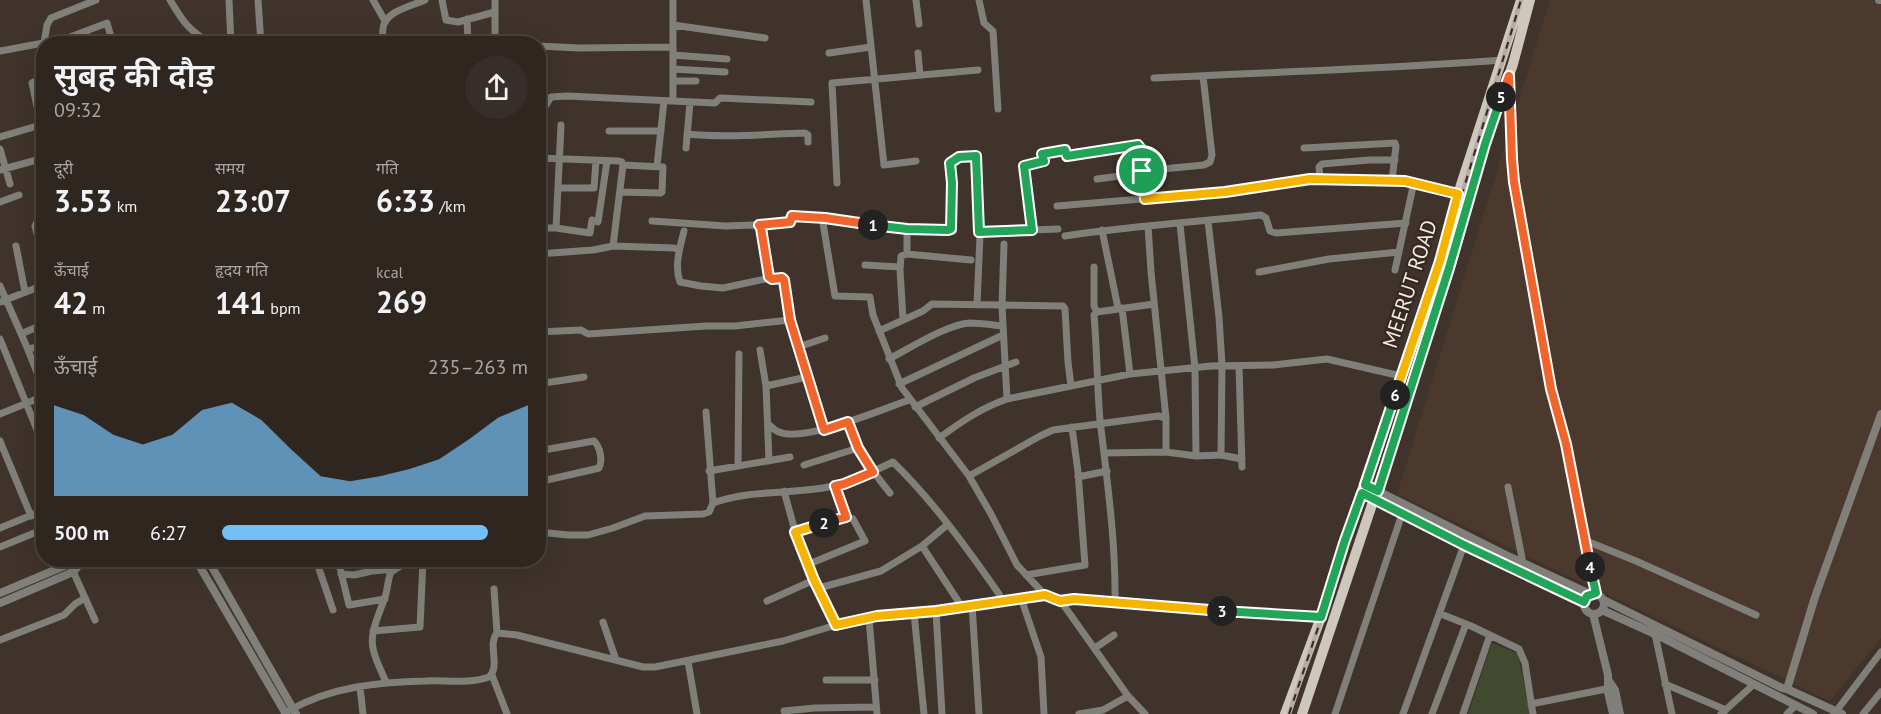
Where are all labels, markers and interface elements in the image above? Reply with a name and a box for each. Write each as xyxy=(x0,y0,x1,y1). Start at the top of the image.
text: सुबह की दौड़ xyxy=(54,53,214,96)
button: share xyxy=(465,56,528,119)
pin: 5 xyxy=(1486,82,1516,112)
text: 5 xyxy=(1496,87,1506,107)
text: 09:32 xyxy=(54,97,102,123)
pin xyxy=(1116,145,1167,196)
icon: arrive xyxy=(1125,154,1158,187)
text: दूरी xyxy=(54,158,73,178)
text: समय xyxy=(215,158,245,178)
text: गति xyxy=(376,158,398,178)
text: 3.53 xyxy=(54,181,112,220)
text: 23:07 xyxy=(215,181,291,220)
text: 6:33 xyxy=(376,181,435,220)
text: km xyxy=(112,196,137,216)
text: /km xyxy=(435,196,466,216)
pin: 1 xyxy=(858,210,888,240)
text: 1 xyxy=(868,215,878,235)
street label: MEERUT ROAD xyxy=(1376,216,1443,351)
text: ऊँचाई xyxy=(54,260,89,280)
text: हृदय गति xyxy=(215,260,268,280)
text: kcal xyxy=(376,262,403,282)
text: 269 xyxy=(376,282,427,321)
text: 42 xyxy=(54,283,88,322)
text: 141 xyxy=(215,283,266,322)
text: m xyxy=(88,298,105,318)
text: bpm xyxy=(266,298,301,318)
text: ऊँचाई xyxy=(54,354,97,380)
text: 235–263 m xyxy=(428,354,528,380)
pin: 6 xyxy=(1380,380,1410,410)
text: 6 xyxy=(1390,385,1400,405)
pin: 2 xyxy=(809,508,839,538)
text: 2 xyxy=(819,513,829,533)
text: 500 m xyxy=(54,520,109,546)
text: 6:27 xyxy=(150,520,187,546)
pin: 4 xyxy=(1575,552,1605,582)
text: 4 xyxy=(1585,557,1595,577)
pin: 3 xyxy=(1207,596,1237,626)
text: 3 xyxy=(1217,601,1227,621)

